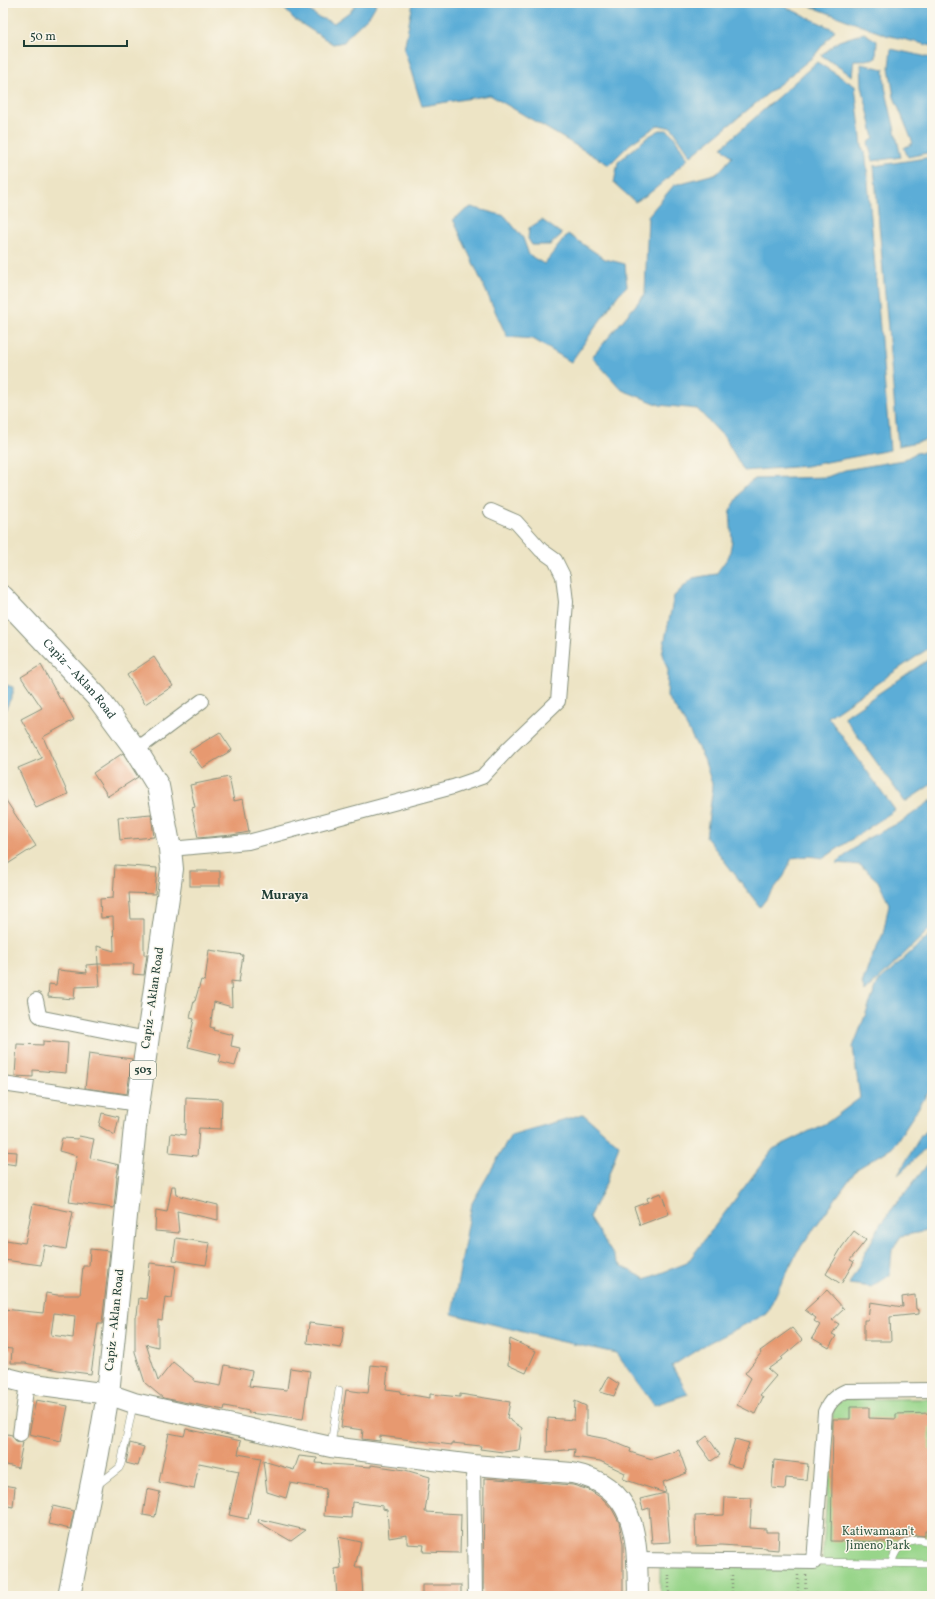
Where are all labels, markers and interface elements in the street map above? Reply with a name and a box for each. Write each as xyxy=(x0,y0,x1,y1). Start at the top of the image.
scale bar xyxy=(24,22,127,48)
text: 50 m xyxy=(30,29,56,45)
street label: Capiz – Aklan Road xyxy=(39,636,119,723)
district label: Muraya xyxy=(261,887,309,905)
street label: Capiz – Aklan Road xyxy=(138,946,168,1050)
road number: 503 xyxy=(130,1061,156,1079)
street label: Capiz – Aklan Road xyxy=(102,1268,128,1372)
park label: Katiwamaan't Jimeno Park xyxy=(842,1524,914,1554)

